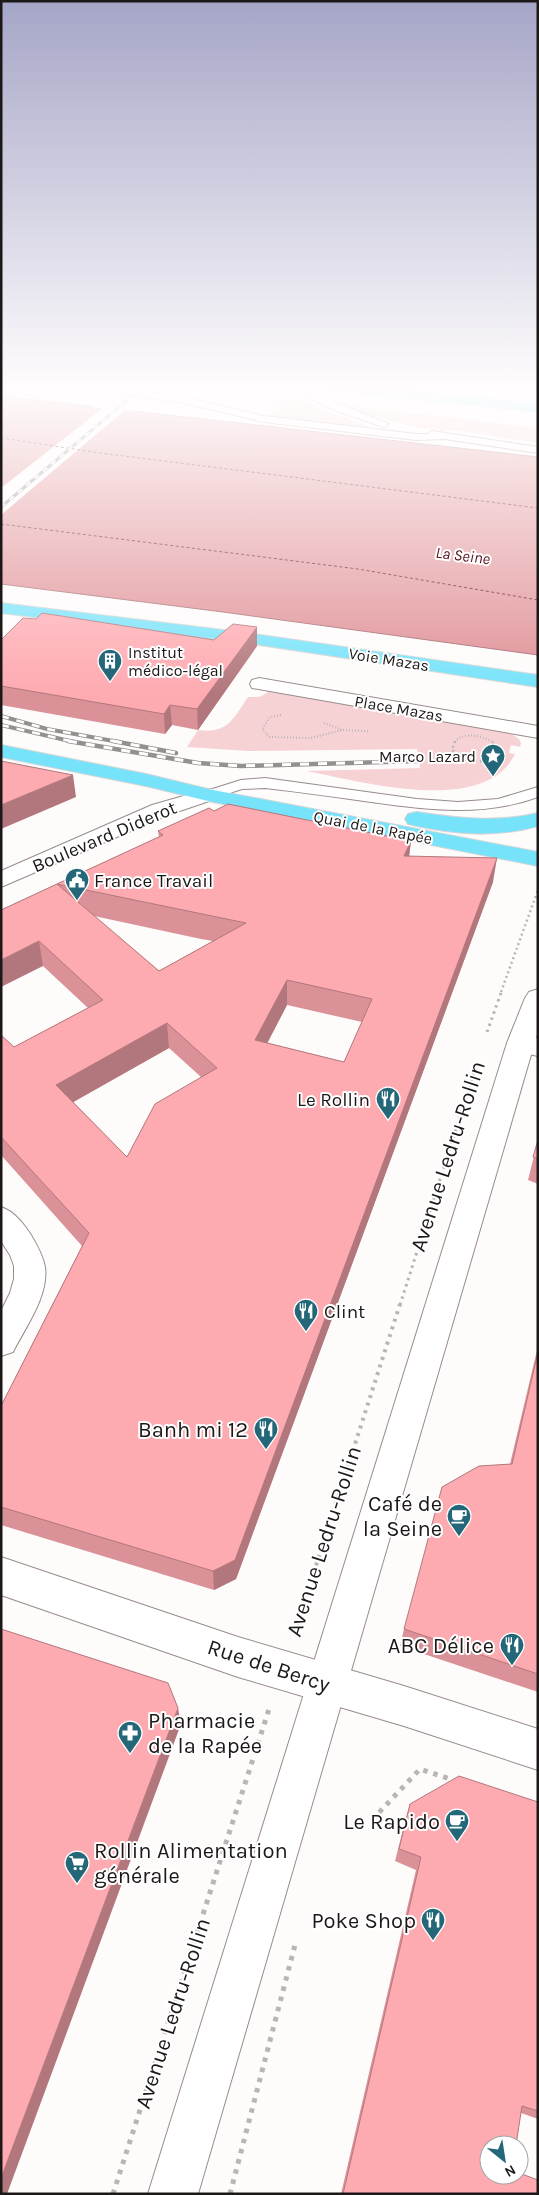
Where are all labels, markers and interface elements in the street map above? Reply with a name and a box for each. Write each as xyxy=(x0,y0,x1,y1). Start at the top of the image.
water label: La Seine xyxy=(435,543,492,568)
place label: Institut médico-légal xyxy=(128,643,223,680)
street label: Voie Mazas xyxy=(347,644,431,675)
building icon: Institut médico-légal xyxy=(97,648,123,682)
street label: Place Mazas xyxy=(353,691,445,726)
place icon: Marco Lazard xyxy=(480,743,506,777)
place label: Marco Lazard xyxy=(379,747,476,766)
street label: Boulevard Diderot xyxy=(29,797,180,877)
street label: Quai de la Rapée xyxy=(312,807,434,848)
public building icon: France Travail xyxy=(64,867,90,901)
place label: France Travail xyxy=(94,870,213,892)
street label: Avenue Ledru-Rollin xyxy=(405,1058,491,1255)
restaurant icon: Le Rollin xyxy=(375,1086,401,1120)
place label: Le Rollin xyxy=(297,1089,370,1111)
restaurant icon: Clint xyxy=(293,1298,319,1332)
place label: Clint xyxy=(324,1301,365,1323)
restaurant icon: Banh mi 12 xyxy=(253,1416,279,1450)
place label: Banh mi 12 xyxy=(138,1417,248,1443)
street label: Avenue Ledru-Rollin xyxy=(281,1443,367,1640)
place label: Café de la Seine xyxy=(363,1491,442,1542)
cafe icon: Café de la Seine xyxy=(446,1503,472,1537)
restaurant icon: ABC Délice xyxy=(499,1632,525,1666)
place label: ABC Délice xyxy=(388,1633,494,1659)
street label: Rue de Bercy xyxy=(204,1634,333,1698)
place label: Pharmacie de la Rapée xyxy=(148,1708,262,1759)
pharmacy icon: Pharmacie de la Rapée xyxy=(117,1720,143,1754)
cafe icon: Le Rapido xyxy=(444,1808,470,1842)
place label: Le Rapido xyxy=(343,1809,440,1835)
place label: Rollin Alimentation générale xyxy=(94,1838,288,1889)
supermarket icon: Rollin Alimentation générale xyxy=(64,1850,90,1884)
restaurant icon: Poke Shop xyxy=(420,1907,446,1941)
place label: Poke Shop xyxy=(311,1908,416,1934)
street label: Avenue Ledru-Rollin xyxy=(130,1915,216,2112)
north arrow xyxy=(479,2135,529,2185)
text: N xyxy=(502,2161,519,2181)

